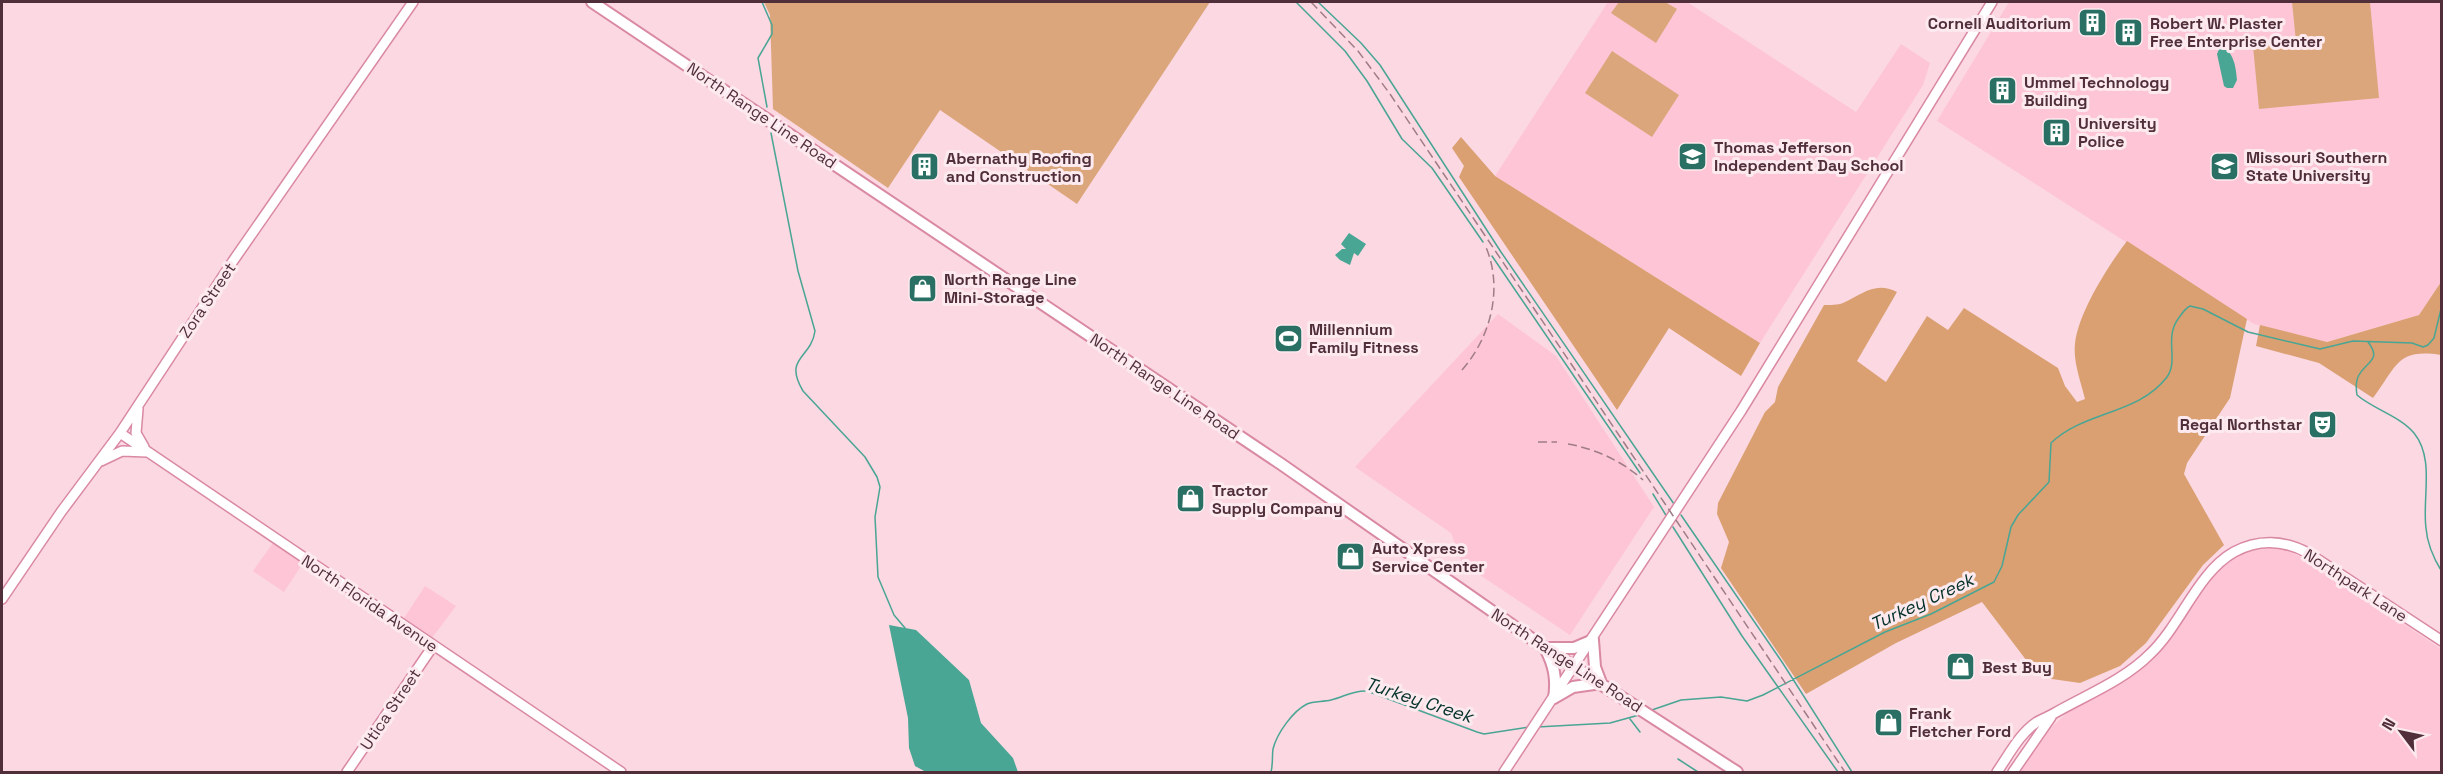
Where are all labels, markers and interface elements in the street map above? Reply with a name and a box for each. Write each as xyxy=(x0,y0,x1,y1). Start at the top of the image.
building icon: Cornell Auditorium xyxy=(2076,7,2108,39)
place label: Cornell Auditorium xyxy=(1928,13,2071,34)
place label: Robert W. Plaster Free Enterprise Center xyxy=(2150,13,2322,52)
building icon: Robert W. Plaster Free Enterprise Center xyxy=(2113,16,2145,48)
street label: North Range Line Road xyxy=(683,57,841,173)
place label: Ummel Technology Building xyxy=(2024,72,2169,111)
building icon: Ummel Technology Building xyxy=(1987,75,2019,107)
place label: University Police xyxy=(2078,113,2157,152)
building icon: University Police xyxy=(2041,116,2073,148)
place label: Thomas Jefferson Independent Day School xyxy=(1714,137,1904,176)
school or university icon: Thomas Jefferson Independent Day School xyxy=(1677,140,1709,172)
place label: Missouri Southern State University xyxy=(2246,147,2387,186)
place label: Abernathy Roofing and Construction xyxy=(946,148,1092,187)
school or university icon: Missouri Southern State University xyxy=(2209,150,2241,182)
building icon: Abernathy Roofing and Construction xyxy=(909,151,941,183)
street label: Zora Street xyxy=(174,258,240,342)
place label: North Range Line Mini-Storage xyxy=(944,269,1077,308)
shop icon: North Range Line Mini-Storage xyxy=(907,272,939,304)
place label: Millennium Family Fitness xyxy=(1309,319,1419,358)
sports icon: Millennium Family Fitness xyxy=(1272,322,1304,354)
street label: North Range Line Road xyxy=(1086,328,1244,444)
theatre icon: Regal Northstar xyxy=(2307,408,2339,440)
place label: Regal Northstar xyxy=(2180,414,2302,435)
place label: Tractor Supply Company xyxy=(1212,480,1343,519)
shop icon: Tractor Supply Company xyxy=(1175,483,1207,515)
place label: Auto Xpress Service Center xyxy=(1372,538,1485,577)
shop icon: Auto Xpress Service Center xyxy=(1335,541,1367,573)
street label: Northpark Lane xyxy=(2300,544,2411,627)
street label: North Florida Avenue xyxy=(297,550,442,657)
water label: Turkey Creek xyxy=(1866,567,1979,636)
street label: North Range Line Road xyxy=(1487,604,1646,717)
shop icon: Best Buy xyxy=(1945,651,1977,683)
place label: Best Buy xyxy=(1982,657,2052,678)
street label: Utica Street xyxy=(356,665,425,754)
water label: Turkey Creek xyxy=(1363,671,1478,728)
north arrow xyxy=(2371,702,2431,762)
place label: Frank Fletcher Ford xyxy=(1909,703,2011,742)
shop icon: Frank Fletcher Ford xyxy=(1872,706,1904,738)
text: N xyxy=(2377,714,2400,734)

